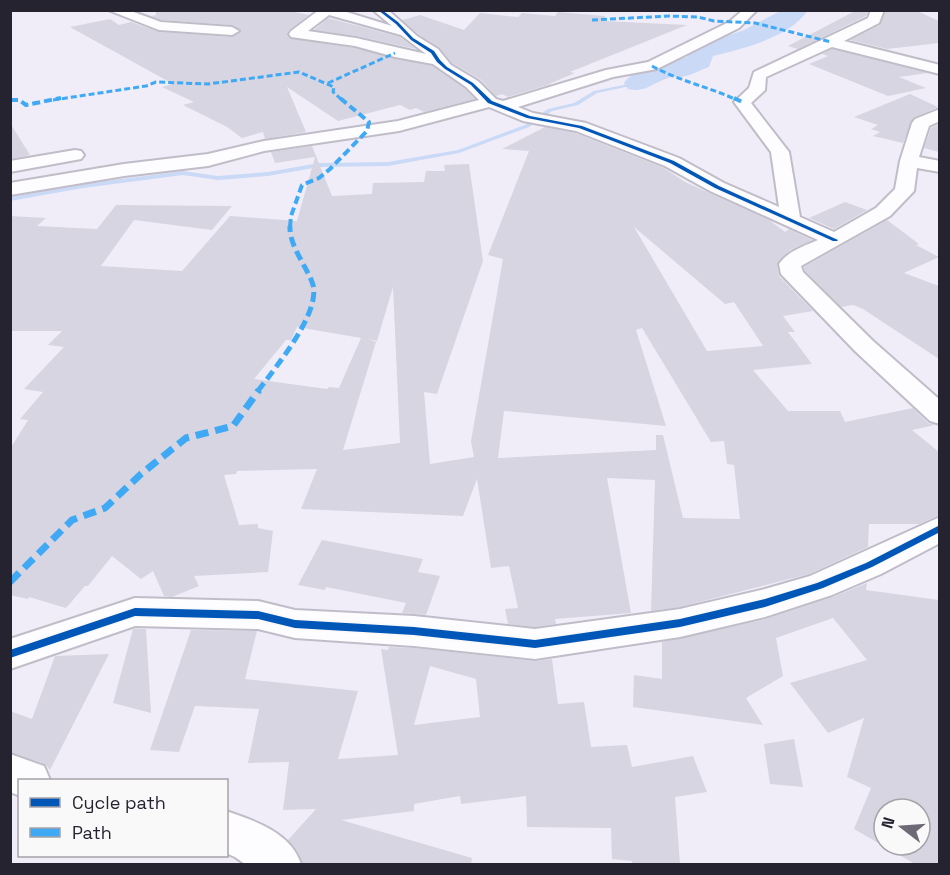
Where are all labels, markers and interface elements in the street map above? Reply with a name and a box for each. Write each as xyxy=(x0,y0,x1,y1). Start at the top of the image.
legend xyxy=(18,779,228,857)
text: Cycle path xyxy=(72,791,166,814)
north arrow xyxy=(872,797,932,857)
text: N xyxy=(877,815,900,831)
text: Path xyxy=(72,821,112,844)

